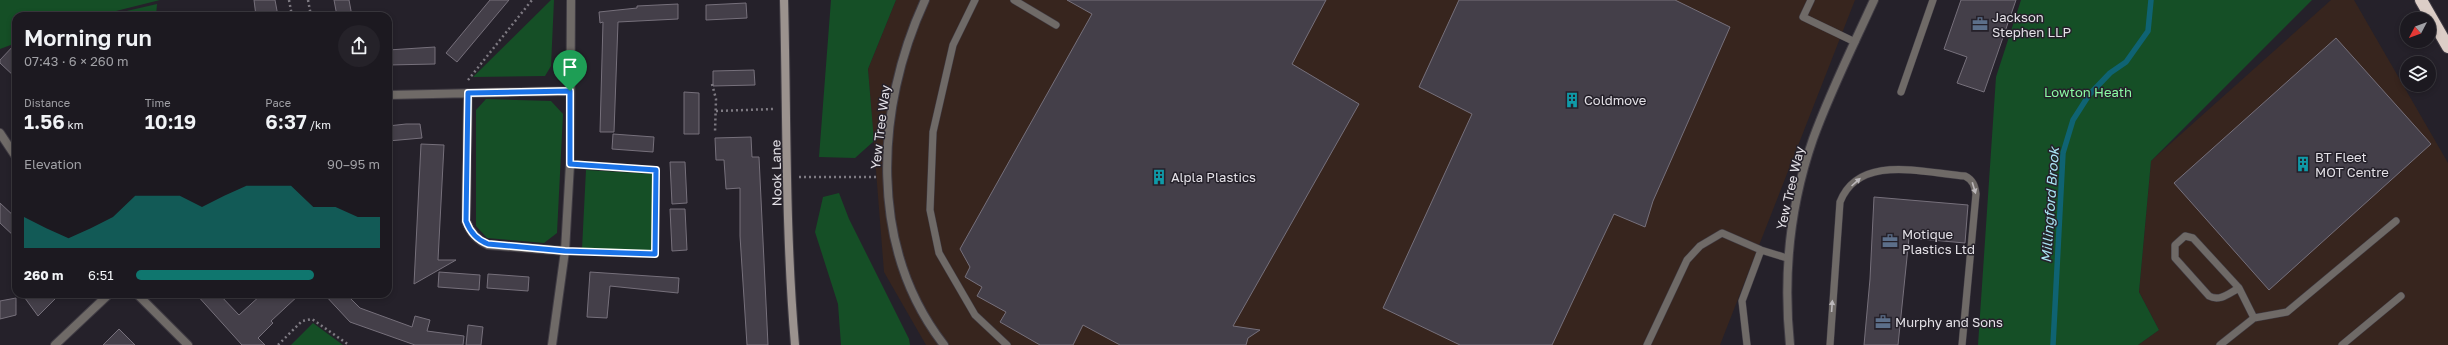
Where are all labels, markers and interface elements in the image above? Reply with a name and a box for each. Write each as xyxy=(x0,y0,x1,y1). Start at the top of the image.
place label: Jackson Stephen LLP xyxy=(1992,9,2071,40)
north arrow xyxy=(2400,12,2436,48)
map controls xyxy=(2400,12,2436,92)
office icon: Jackson Stephen LLP xyxy=(1971,15,1989,33)
text: Morning run xyxy=(24,24,152,51)
button: share xyxy=(338,25,380,67)
pin xyxy=(553,50,587,91)
text: 07:43 · 6 × 260 m xyxy=(24,53,129,69)
icon: arrive xyxy=(559,56,581,78)
button: layers xyxy=(2400,56,2436,92)
street label: Yew Tree Way xyxy=(867,83,893,170)
park label: Lowton Heath xyxy=(2044,84,2132,100)
building icon: Coldmove xyxy=(1563,91,1581,109)
place label: Coldmove xyxy=(1584,92,1646,108)
text: Distance xyxy=(24,96,70,109)
text: Time xyxy=(145,96,171,109)
text: Pace xyxy=(265,96,291,109)
text: 1.56 xyxy=(24,109,65,133)
text: 10:19 xyxy=(145,109,196,133)
text: 6:37 xyxy=(265,109,307,133)
text: km xyxy=(65,118,83,131)
text: /km xyxy=(307,118,331,131)
street label: Nook Lane xyxy=(767,140,785,206)
street label: Yew Tree Way xyxy=(1773,144,1808,231)
water label: Millingford Brook xyxy=(2037,144,2062,263)
place label: BT Fleet MOT Centre xyxy=(2315,149,2389,180)
building icon: BT Fleet MOT Centre xyxy=(2294,155,2312,173)
text: Elevation xyxy=(24,156,82,172)
text: 90–95 m xyxy=(327,156,380,172)
building icon: Alpla Plastics xyxy=(1150,168,1168,186)
place label: Alpla Plastics xyxy=(1171,169,1256,185)
one-way arrow xyxy=(1851,178,1860,187)
one-way arrow xyxy=(1971,183,1977,195)
place label: Motique Plastics Ltd xyxy=(1902,226,1975,257)
office icon: Motique Plastics Ltd xyxy=(1881,232,1899,250)
text: 260 m xyxy=(24,267,63,283)
text: 6:51 xyxy=(88,267,114,283)
one-way arrow xyxy=(1829,300,1836,312)
office icon: Murphy and Sons xyxy=(1874,313,1892,331)
place label: Murphy and Sons xyxy=(1895,314,2003,330)

